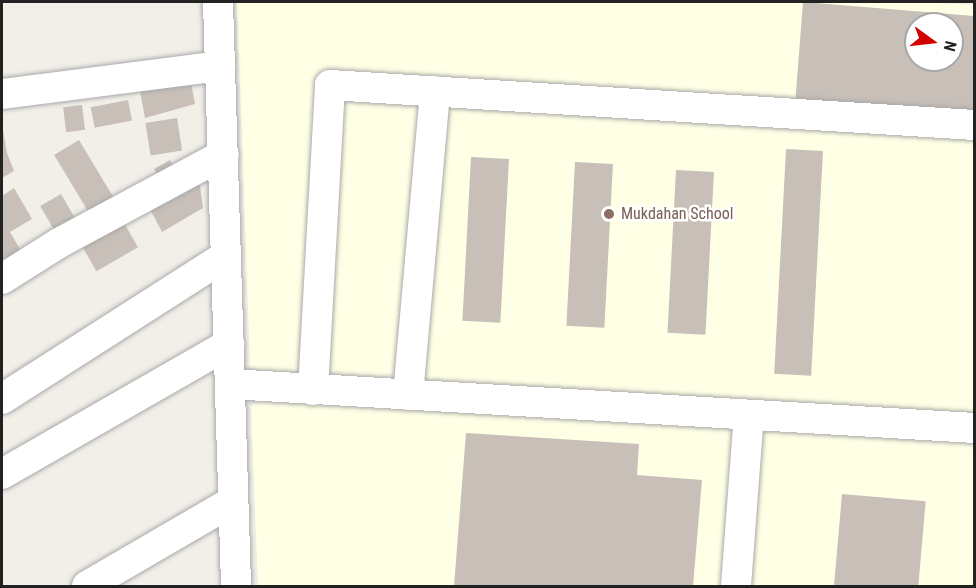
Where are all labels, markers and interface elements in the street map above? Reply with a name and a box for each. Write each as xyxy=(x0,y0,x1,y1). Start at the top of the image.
north arrow xyxy=(904,12,964,72)
text: N xyxy=(939,39,960,53)
place label: Mukdahan School xyxy=(621,204,733,224)
marker: Mukdahan School xyxy=(602,207,616,221)

